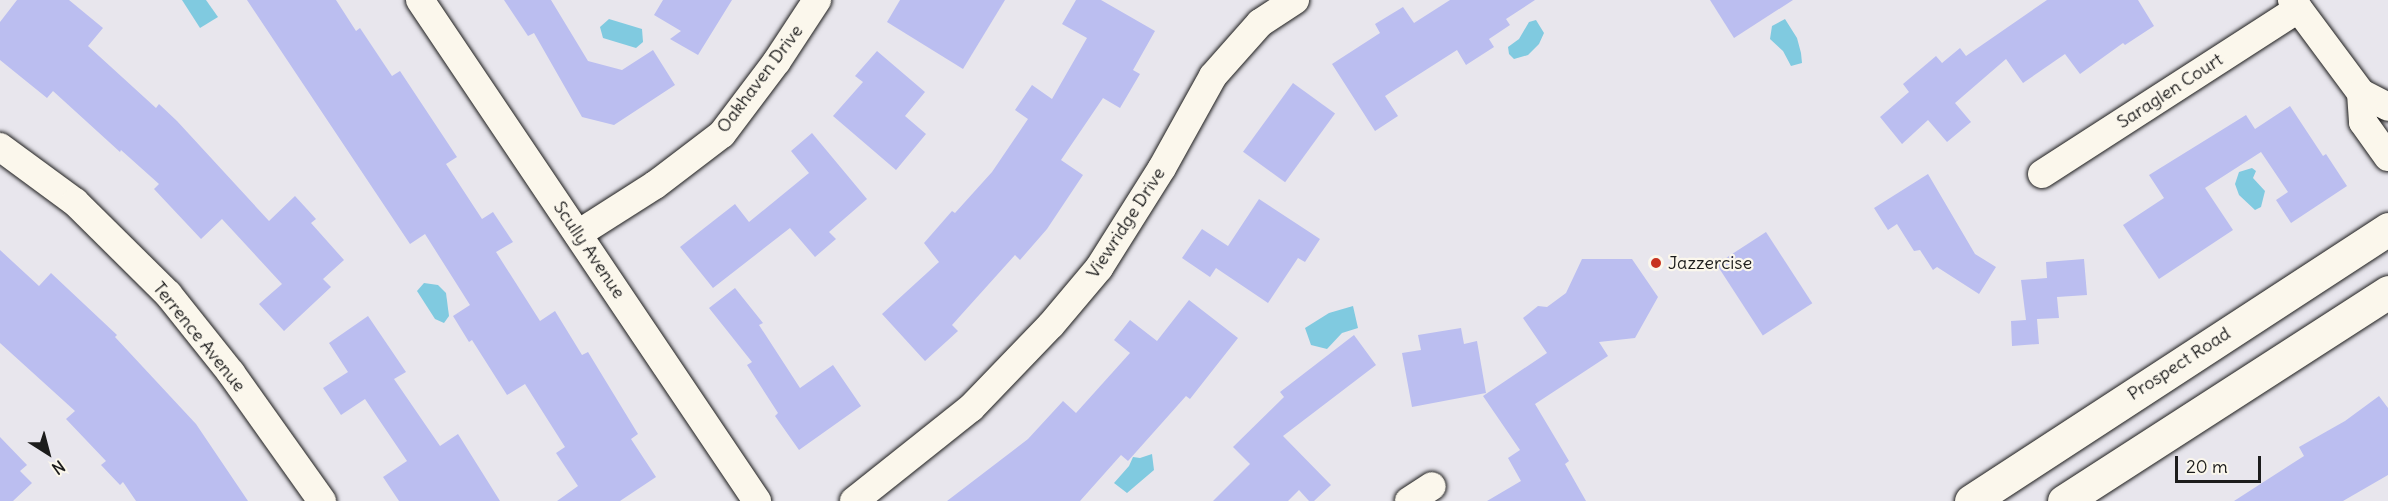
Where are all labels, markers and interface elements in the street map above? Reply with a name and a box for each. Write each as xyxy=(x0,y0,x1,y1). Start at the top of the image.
street label: Oakhaven Drive xyxy=(712,21,808,137)
street label: Saraglen Court xyxy=(2113,49,2227,133)
street label: Viewridge Drive xyxy=(1082,164,1170,282)
street label: Scully Avenue xyxy=(549,197,629,303)
place label: Jazzercise xyxy=(1668,252,1752,274)
marker: Jazzercise xyxy=(1649,256,1663,270)
street label: Terrence Avenue xyxy=(148,278,250,396)
street label: Prospect Road xyxy=(2124,323,2234,405)
north arrow xyxy=(18,423,78,483)
scale bar xyxy=(2178,444,2264,482)
text: 20 m xyxy=(2186,455,2228,478)
text: N xyxy=(48,456,69,479)

